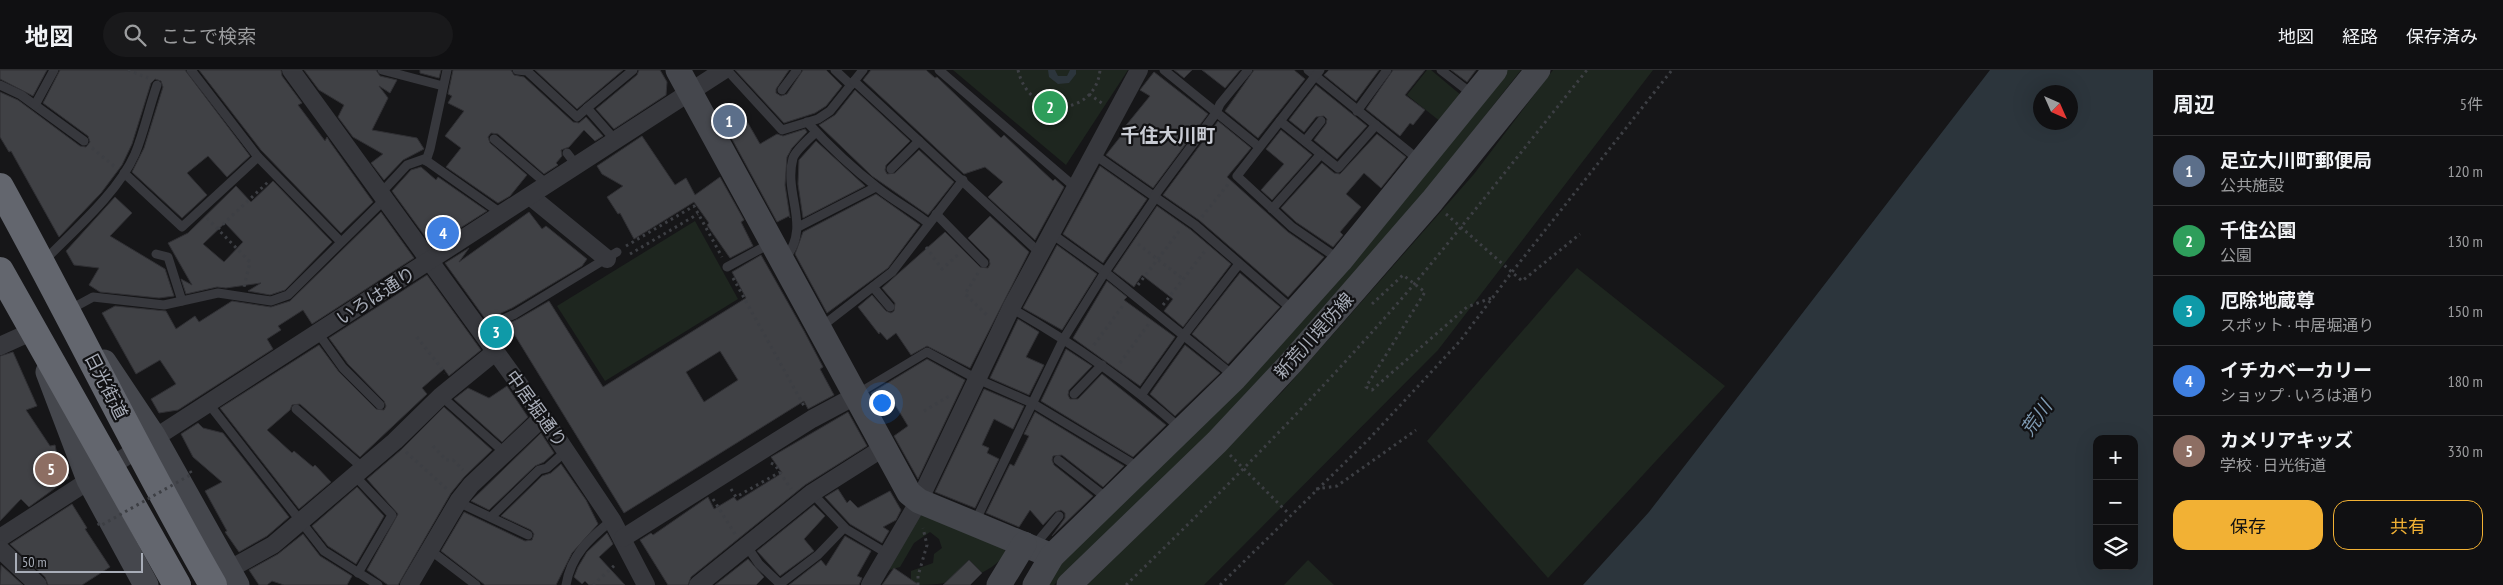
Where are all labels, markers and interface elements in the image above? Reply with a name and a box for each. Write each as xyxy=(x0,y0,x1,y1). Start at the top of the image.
search box xyxy=(103,12,453,57)
text: 地図 xyxy=(25,21,73,52)
icon: search xyxy=(121,21,149,49)
text: ここで検索 xyxy=(161,24,256,48)
text: 地図 xyxy=(2278,25,2314,48)
text: 経路 xyxy=(2342,25,2378,48)
text: 保存済み xyxy=(2406,25,2478,48)
north arrow xyxy=(2033,85,2078,130)
pin: 2 xyxy=(1034,88,1066,126)
text: 周辺 xyxy=(2173,91,2215,118)
text: 5件 xyxy=(2460,94,2483,114)
pin: 1 xyxy=(713,102,745,140)
district label: 千住大川町 xyxy=(1120,123,1216,147)
text: 足立大川町郵便局 xyxy=(2220,148,2372,172)
text: 1 xyxy=(2185,161,2193,181)
text: 120 m xyxy=(2448,161,2483,181)
text: 公共施設 xyxy=(2220,175,2284,195)
pin: 4 xyxy=(427,214,459,252)
text: 千住公園 xyxy=(2220,218,2296,242)
text: 2 xyxy=(2185,231,2193,251)
text: 130 m xyxy=(2448,231,2483,251)
text: 公園 xyxy=(2220,245,2252,265)
street label: いろは通り xyxy=(332,261,420,330)
street label: 新荒川堤防線 xyxy=(1269,288,1358,383)
text: 厄除地蔵尊 xyxy=(2220,288,2315,312)
text: 3 xyxy=(2185,301,2193,321)
text: 150 m xyxy=(2448,301,2483,321)
pin: 3 xyxy=(480,313,512,351)
text: スポット · 中居堀通り xyxy=(2220,315,2374,335)
street label: 日光街道 xyxy=(80,348,133,423)
text: イチカベーカリー xyxy=(2220,358,2372,382)
street label: 中居堀通り xyxy=(501,366,572,452)
text: 4 xyxy=(2185,371,2193,391)
text: 180 m xyxy=(2448,371,2483,391)
text: ショップ · いろは通り xyxy=(2220,385,2374,405)
your location xyxy=(869,390,895,416)
water label: 荒川 xyxy=(2015,394,2058,440)
text: カメリアキッズ xyxy=(2220,428,2353,452)
map controls xyxy=(2093,435,2138,570)
button: + xyxy=(2093,435,2138,480)
text: 5 xyxy=(2185,441,2193,461)
text: 330 m xyxy=(2448,441,2483,461)
pin: 5 xyxy=(35,450,67,488)
text: 学校 · 日光街道 xyxy=(2220,455,2326,475)
button: − xyxy=(2093,480,2138,525)
button: 保存 xyxy=(2173,500,2323,550)
button: 共有 xyxy=(2333,500,2483,550)
button: layers xyxy=(2093,525,2138,570)
scale bar xyxy=(15,550,142,573)
text: 50 m xyxy=(22,553,47,571)

